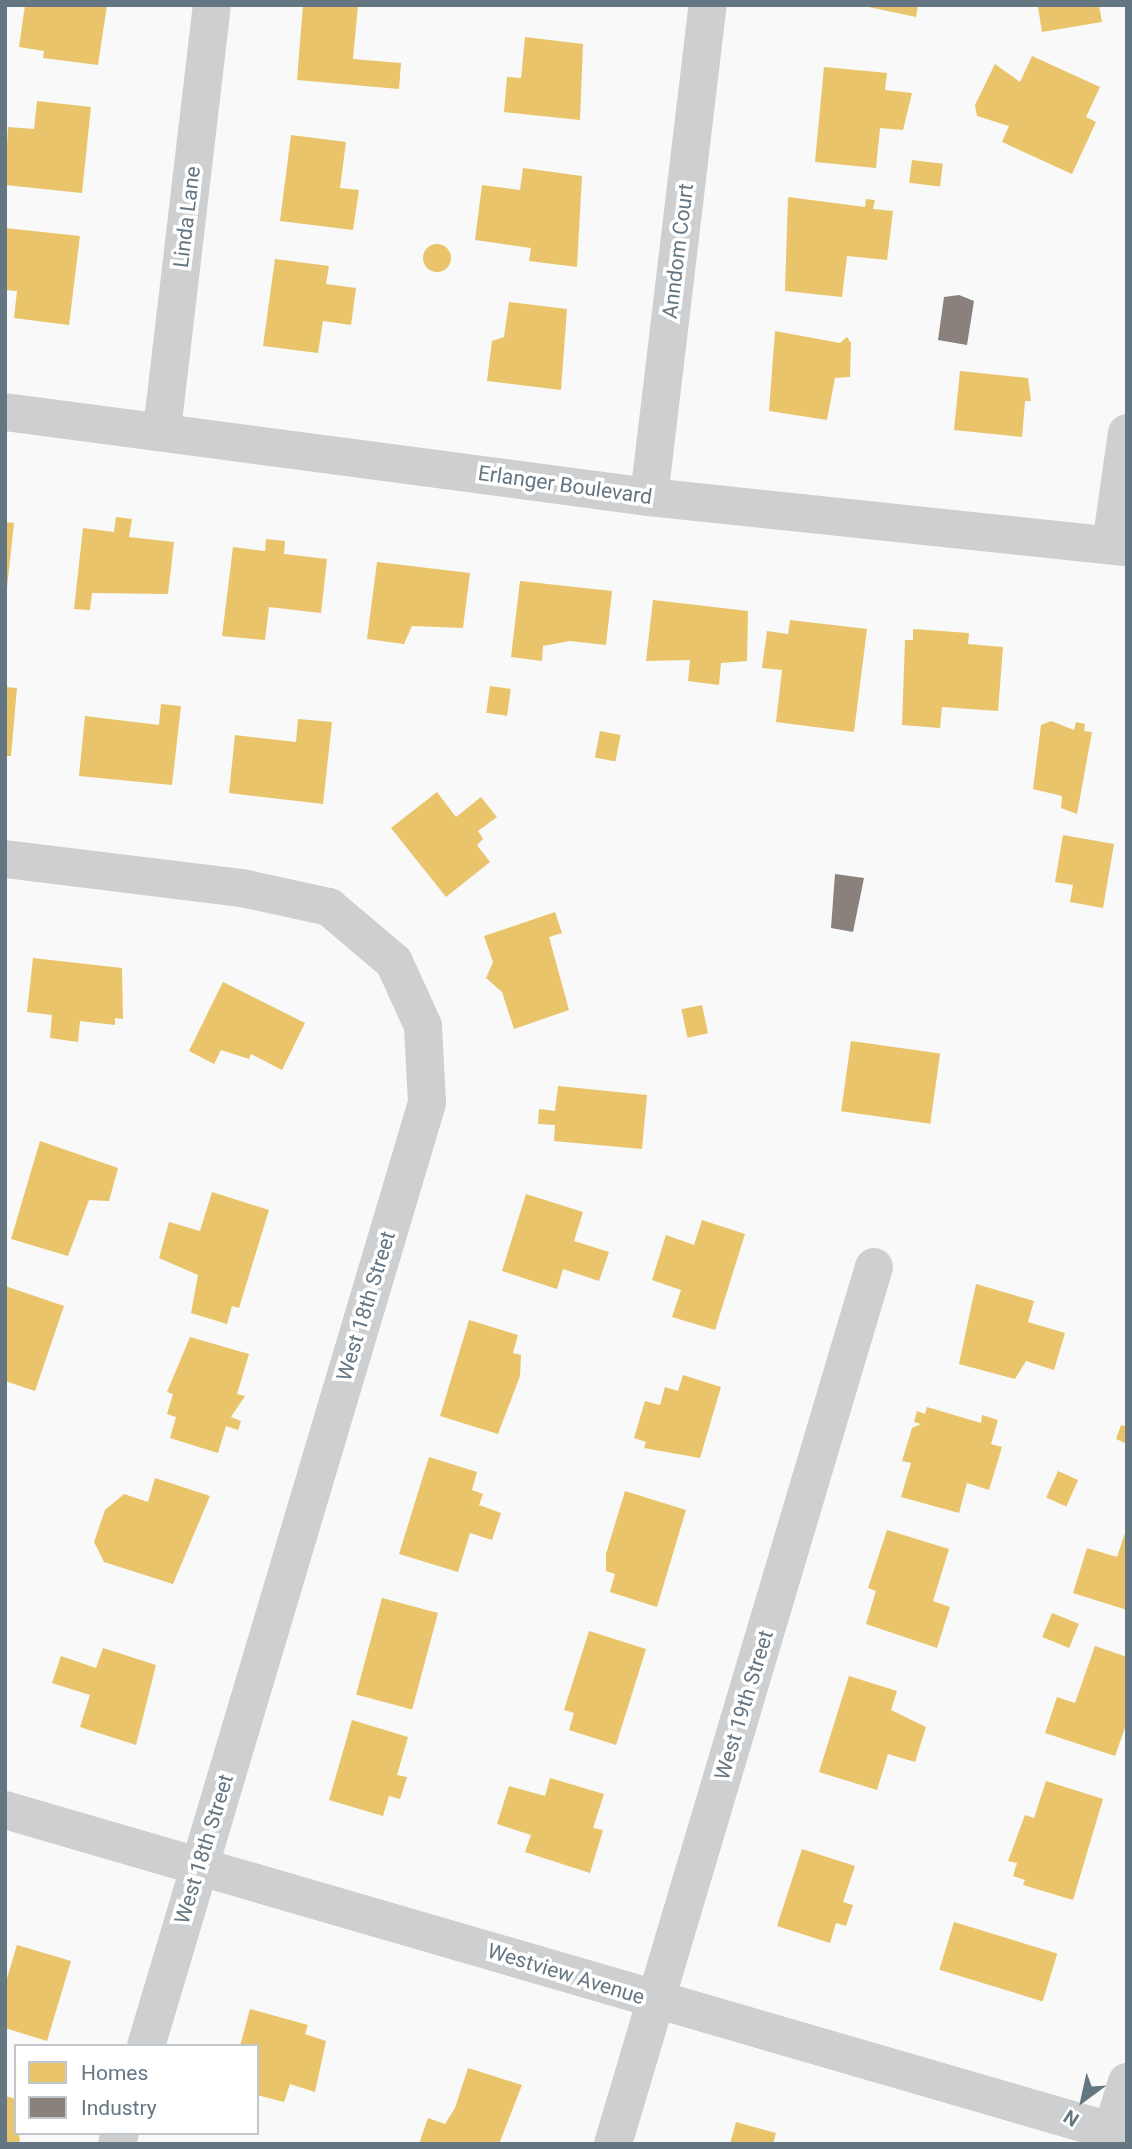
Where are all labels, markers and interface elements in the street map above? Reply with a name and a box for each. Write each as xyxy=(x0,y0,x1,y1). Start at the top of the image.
street label: Linda Lane xyxy=(168,165,206,269)
street label: Anndom Court xyxy=(657,182,699,320)
street label: Erlanger Boulevard xyxy=(476,460,654,510)
street label: West 18th Street xyxy=(331,1228,401,1384)
street label: West 19th Street xyxy=(709,1627,779,1783)
street label: West 18th Street xyxy=(169,1771,239,1927)
street label: Westview Avenue xyxy=(484,1938,648,2010)
legend xyxy=(14,2044,259,2135)
text: Homes xyxy=(81,2061,148,2085)
north arrow xyxy=(1048,2065,1118,2135)
text: Industry xyxy=(81,2096,157,2120)
text: N xyxy=(1059,2105,1083,2131)

